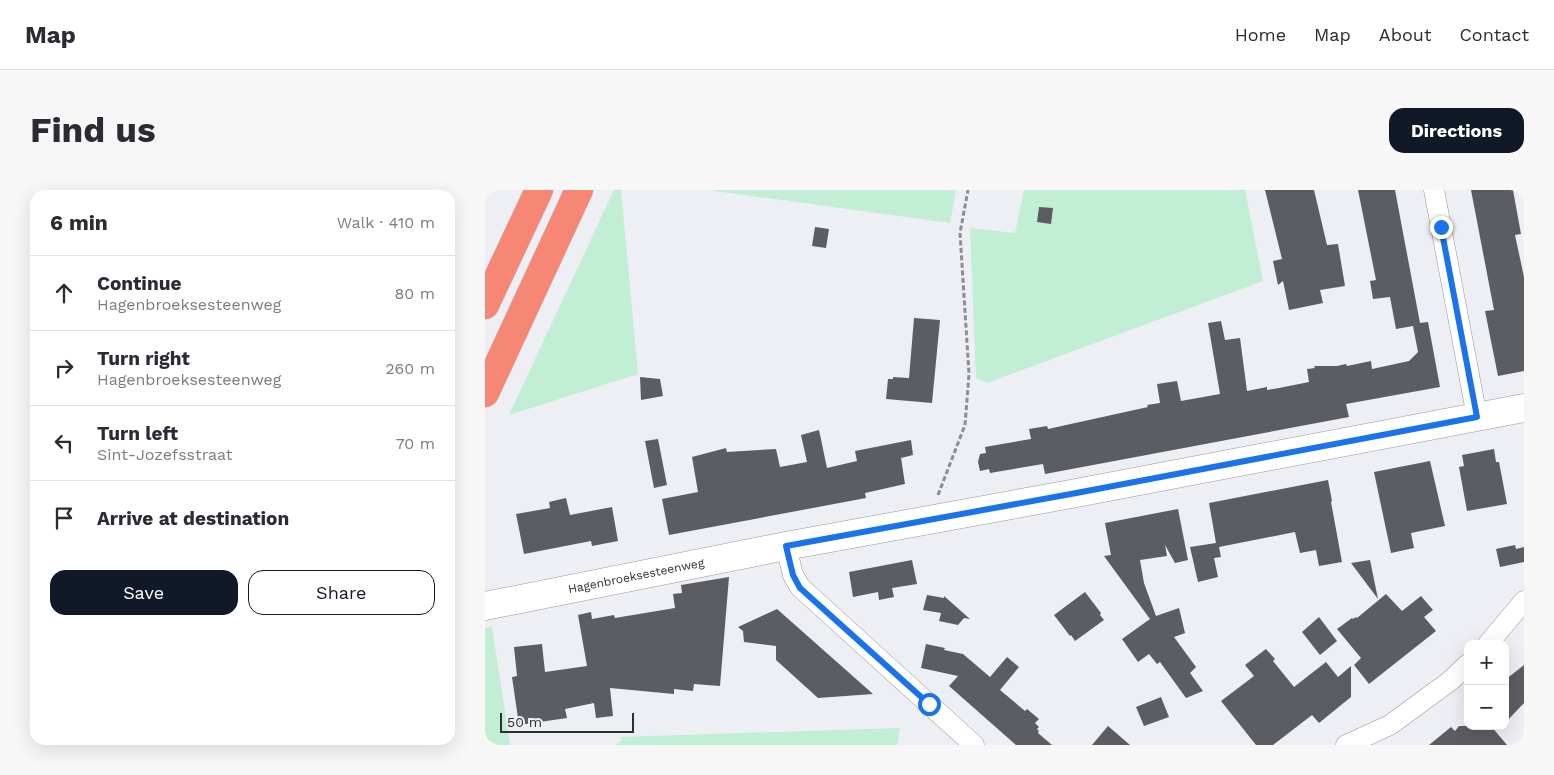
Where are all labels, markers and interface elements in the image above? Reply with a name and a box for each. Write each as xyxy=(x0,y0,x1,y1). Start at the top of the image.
text: Map xyxy=(25,21,76,49)
text: Home xyxy=(1235,24,1286,45)
text: Map xyxy=(1314,24,1351,45)
text: About xyxy=(1379,24,1431,45)
text: Contact xyxy=(1459,24,1529,45)
button: Directions xyxy=(1389,108,1524,153)
text: Find us xyxy=(30,109,156,151)
text: 6 min xyxy=(50,210,108,235)
text: Walk · 410 m xyxy=(337,213,435,232)
route end xyxy=(1430,216,1453,239)
text: Continue xyxy=(97,272,181,295)
icon: ahead xyxy=(50,279,78,307)
text: 80 m xyxy=(394,284,435,303)
text: Hagenbroeksesteenweg xyxy=(97,295,281,314)
text: Turn right xyxy=(97,347,190,370)
icon: right xyxy=(50,354,78,382)
text: 260 m xyxy=(385,359,435,378)
text: Hagenbroeksesteenweg xyxy=(97,370,281,389)
text: Turn left xyxy=(97,422,178,445)
icon: left xyxy=(50,429,78,457)
text: 70 m xyxy=(396,434,435,453)
text: Sint-Jozefsstraat xyxy=(97,445,233,464)
icon: arrive xyxy=(50,504,78,532)
text: Arrive at destination xyxy=(97,507,289,530)
street label: Hagenbroeksesteenweg xyxy=(567,555,706,596)
button: Save xyxy=(50,570,238,615)
button: Share xyxy=(248,570,435,615)
map controls xyxy=(1464,640,1509,730)
button: + xyxy=(1464,640,1509,685)
button: − xyxy=(1464,685,1509,730)
route start xyxy=(918,693,941,716)
scale bar xyxy=(500,710,634,733)
text: 50 m xyxy=(507,714,542,730)

